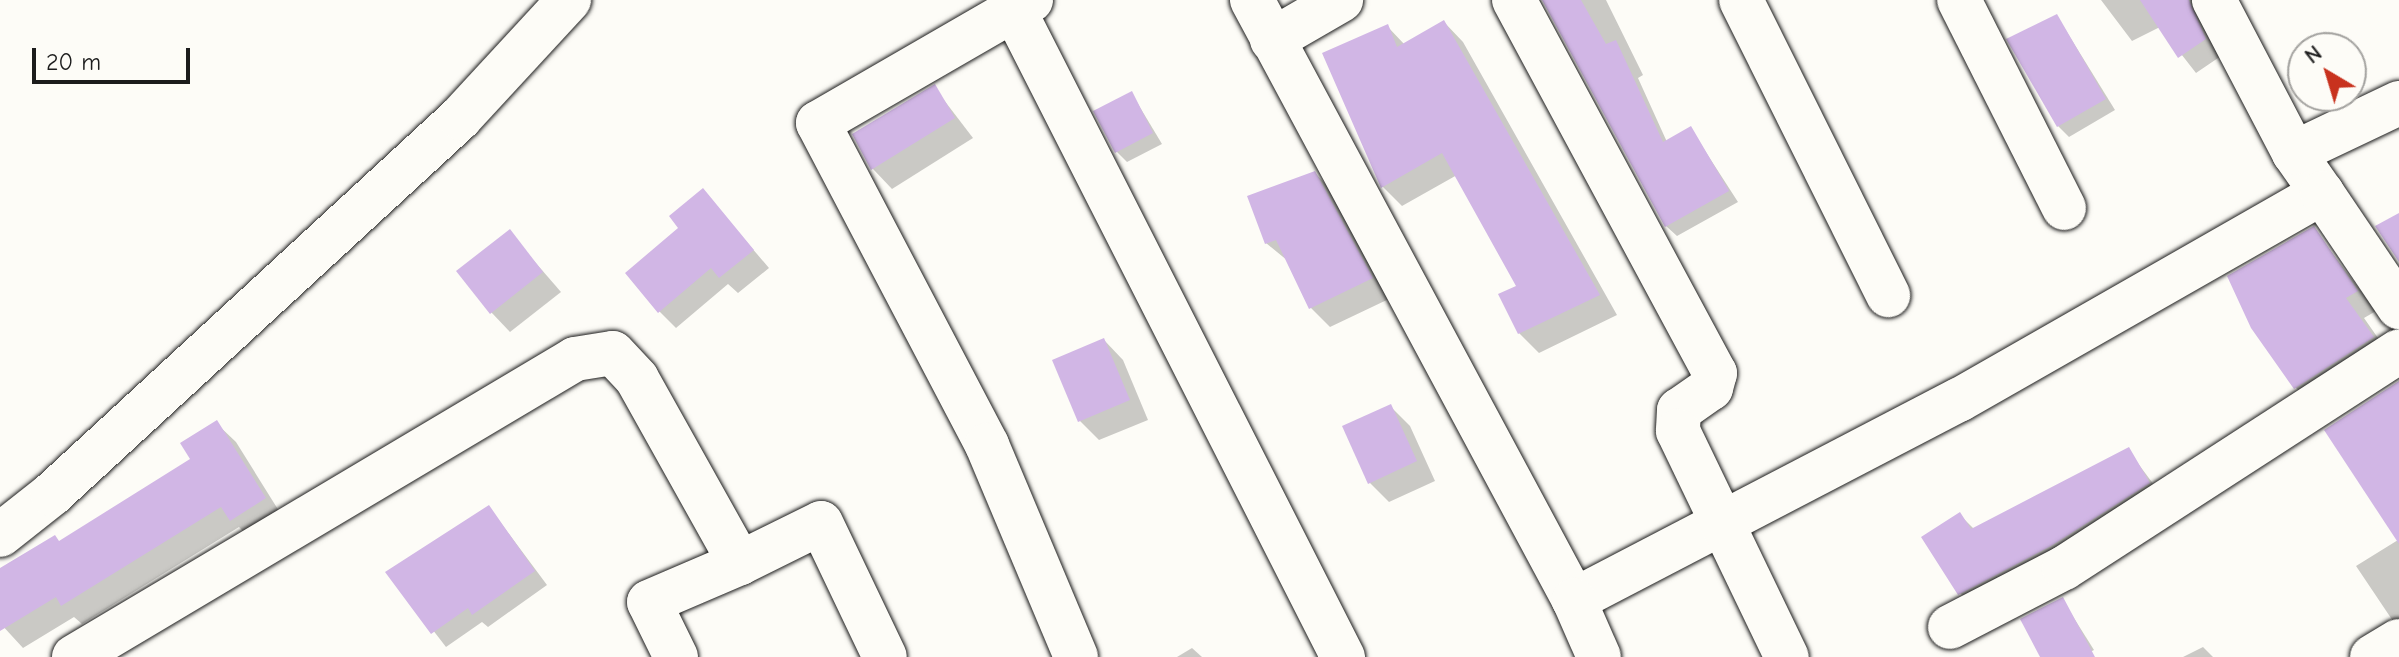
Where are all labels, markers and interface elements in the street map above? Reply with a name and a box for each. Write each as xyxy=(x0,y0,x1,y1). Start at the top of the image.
scale bar xyxy=(36,32,194,82)
north arrow xyxy=(2287,32,2367,112)
text: N xyxy=(2300,40,2327,69)
text: 20 m xyxy=(46,48,101,76)

